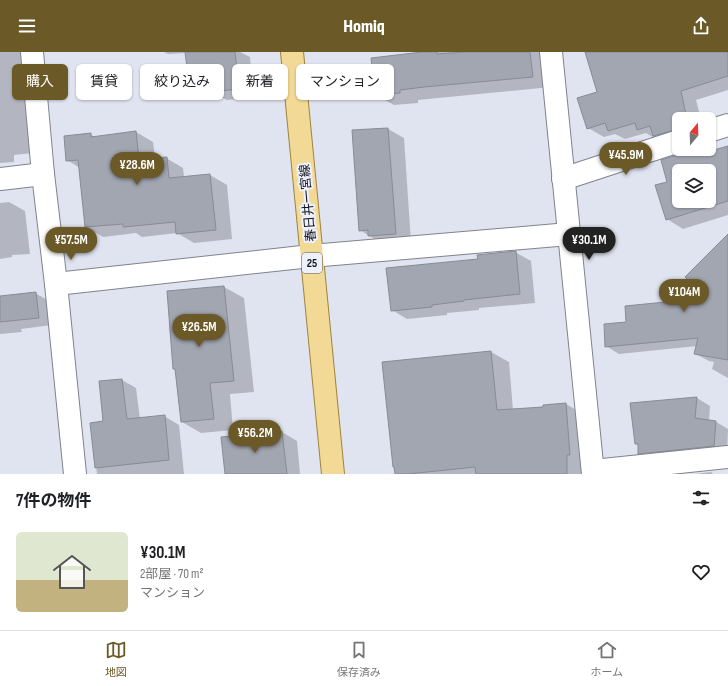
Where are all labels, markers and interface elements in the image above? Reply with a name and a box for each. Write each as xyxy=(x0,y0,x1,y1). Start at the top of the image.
icon: menu xyxy=(16,15,38,37)
icon: share xyxy=(690,15,712,37)
text: Homiq xyxy=(343,16,385,37)
chip: 購入 xyxy=(12,64,68,100)
chip: 賃貸 xyxy=(76,64,132,100)
chip: 絞り込み xyxy=(140,64,224,100)
chip: 新着 xyxy=(232,64,288,100)
chip: マンション xyxy=(296,64,394,100)
north arrow xyxy=(672,112,716,156)
map controls xyxy=(672,112,716,208)
pin: ¥45.9M xyxy=(593,142,659,176)
text: ¥45.9M xyxy=(608,147,644,163)
pin: ¥28.6M xyxy=(104,152,170,186)
text: ¥28.6M xyxy=(119,157,155,173)
street label: 春日井一宮線 xyxy=(297,163,319,242)
button: layers xyxy=(672,164,716,208)
pin: ¥57.5M xyxy=(38,227,104,261)
pin: ¥30.1M xyxy=(556,227,622,261)
text: ¥57.5M xyxy=(54,232,88,248)
text: ¥30.1M xyxy=(572,232,606,248)
road number: 25 xyxy=(302,253,322,273)
pin: ¥104M xyxy=(656,279,712,313)
text: ¥104M xyxy=(668,284,700,300)
pin: ¥26.5M xyxy=(166,314,232,348)
text: ¥26.5M xyxy=(181,319,217,335)
pin: ¥56.2M xyxy=(222,420,288,454)
text: ¥56.2M xyxy=(237,425,273,441)
icon: filters xyxy=(690,487,712,509)
text: 7件の物件 xyxy=(16,491,91,511)
text: ¥30.1M xyxy=(140,543,185,563)
icon: home xyxy=(48,548,96,596)
icon: heart xyxy=(690,561,712,583)
text: 2部屋 · 70 m² xyxy=(140,566,204,582)
text: マンション xyxy=(140,585,205,601)
tab: 地図 xyxy=(105,639,127,679)
tab: 保存済み xyxy=(337,639,381,679)
tab: ホーム xyxy=(590,639,623,679)

